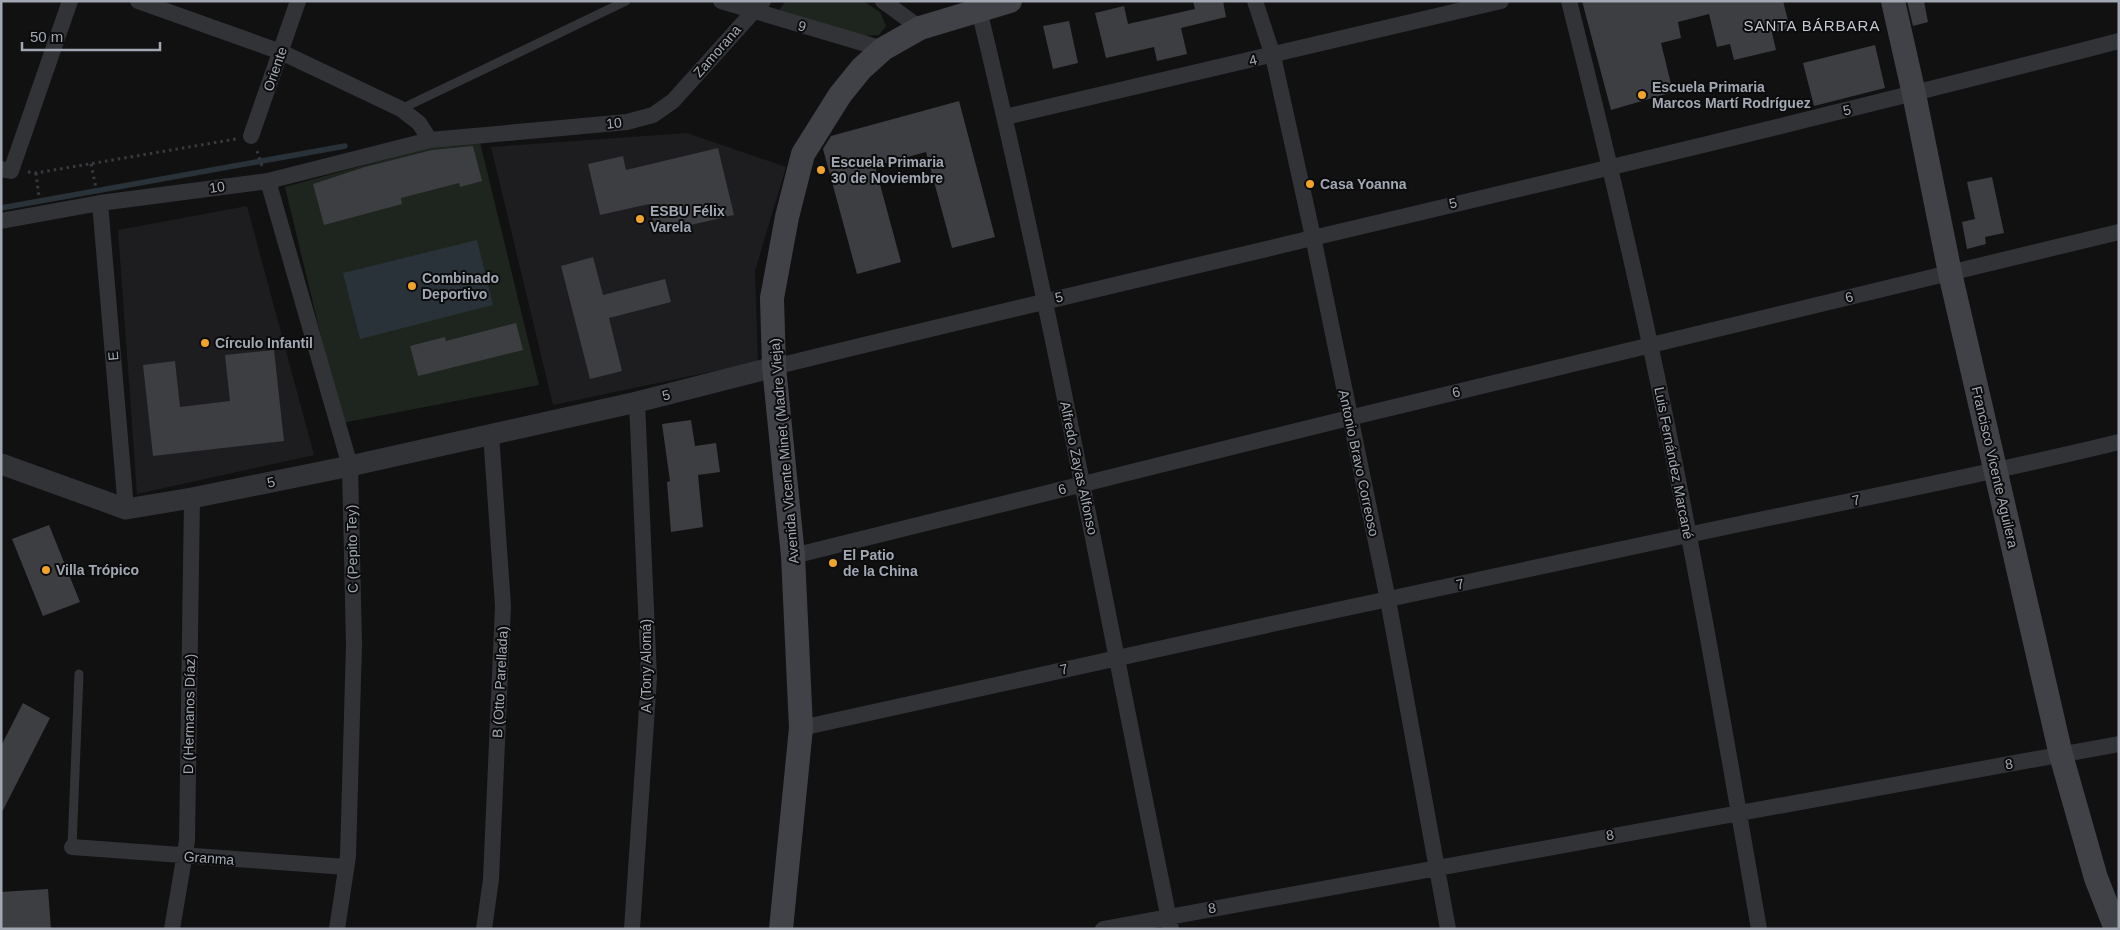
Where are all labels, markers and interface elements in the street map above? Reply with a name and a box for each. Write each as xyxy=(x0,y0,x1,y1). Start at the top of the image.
street label: 9 xyxy=(796,17,808,35)
district label: SANTA BÁRBARA xyxy=(1744,17,1880,34)
scale bar xyxy=(22,20,160,52)
street label: Zamorana xyxy=(690,22,744,80)
text: 50 m xyxy=(30,28,63,45)
street label: Oriente xyxy=(260,44,290,93)
street label: 4 xyxy=(1247,51,1259,69)
place label: Escuela Primaria Marcos Martí Rodríguez xyxy=(1652,79,1811,111)
marker: Escuela Primaria Marcos Martí Rodríguez xyxy=(1636,89,1648,101)
street label: 5 xyxy=(1841,101,1853,119)
street label: 10 xyxy=(605,114,623,132)
place label: Escuela Primaria 30 de Noviembre xyxy=(831,154,944,186)
marker: Escuela Primaria 30 de Noviembre xyxy=(815,164,827,176)
place label: Casa Yoanna xyxy=(1320,176,1407,192)
street label: 10 xyxy=(208,178,226,196)
marker: Casa Yoanna xyxy=(1304,178,1316,190)
street label: 5 xyxy=(1447,194,1459,212)
place label: ESBU Félix Varela xyxy=(650,203,725,235)
marker: ESBU Félix Varela xyxy=(634,213,646,225)
place label: Combinado Deportivo xyxy=(422,270,499,302)
marker: Combinado Deportivo xyxy=(406,280,418,292)
street label: 5 xyxy=(1053,288,1065,306)
street label: 6 xyxy=(1843,288,1855,306)
place label: Círculo Infantil xyxy=(215,335,313,351)
marker: Círculo Infantil xyxy=(199,337,211,349)
street label: Avenida Vicente Minet (Madre Vieja) xyxy=(766,337,802,565)
street label: E xyxy=(105,351,121,361)
street label: 6 xyxy=(1450,383,1462,401)
street label: Luis Fernández Marcané xyxy=(1651,385,1697,541)
street label: Francisco Vicente Aguilera xyxy=(1969,385,2021,550)
street label: 5 xyxy=(660,386,672,404)
street label: Antonio Bravo Correoso xyxy=(1336,388,1382,538)
street label: Alfredo Zayas Alfonso xyxy=(1057,400,1101,536)
street label: 5 xyxy=(266,473,277,491)
street label: 6 xyxy=(1056,480,1068,498)
street label: 7 xyxy=(1851,491,1862,509)
street label: C (Pepito Tey) xyxy=(343,505,361,593)
place label: El Patio de la China xyxy=(843,547,918,579)
marker: El Patio de la China xyxy=(827,557,839,569)
place label: Villa Trópico xyxy=(56,562,139,578)
marker: Villa Trópico xyxy=(40,564,52,576)
street label: 7 xyxy=(1455,575,1466,593)
street label: A (Tony Alomá) xyxy=(638,619,654,713)
street label: B (Otto Parellada) xyxy=(489,626,511,738)
street label: D (Hermanos Díaz) xyxy=(180,654,198,774)
street label: 7 xyxy=(1058,660,1070,678)
street label: 8 xyxy=(2004,755,2014,773)
street label: 8 xyxy=(1605,826,1615,844)
street label: Granma xyxy=(183,848,235,868)
street label: 8 xyxy=(1207,899,1217,917)

